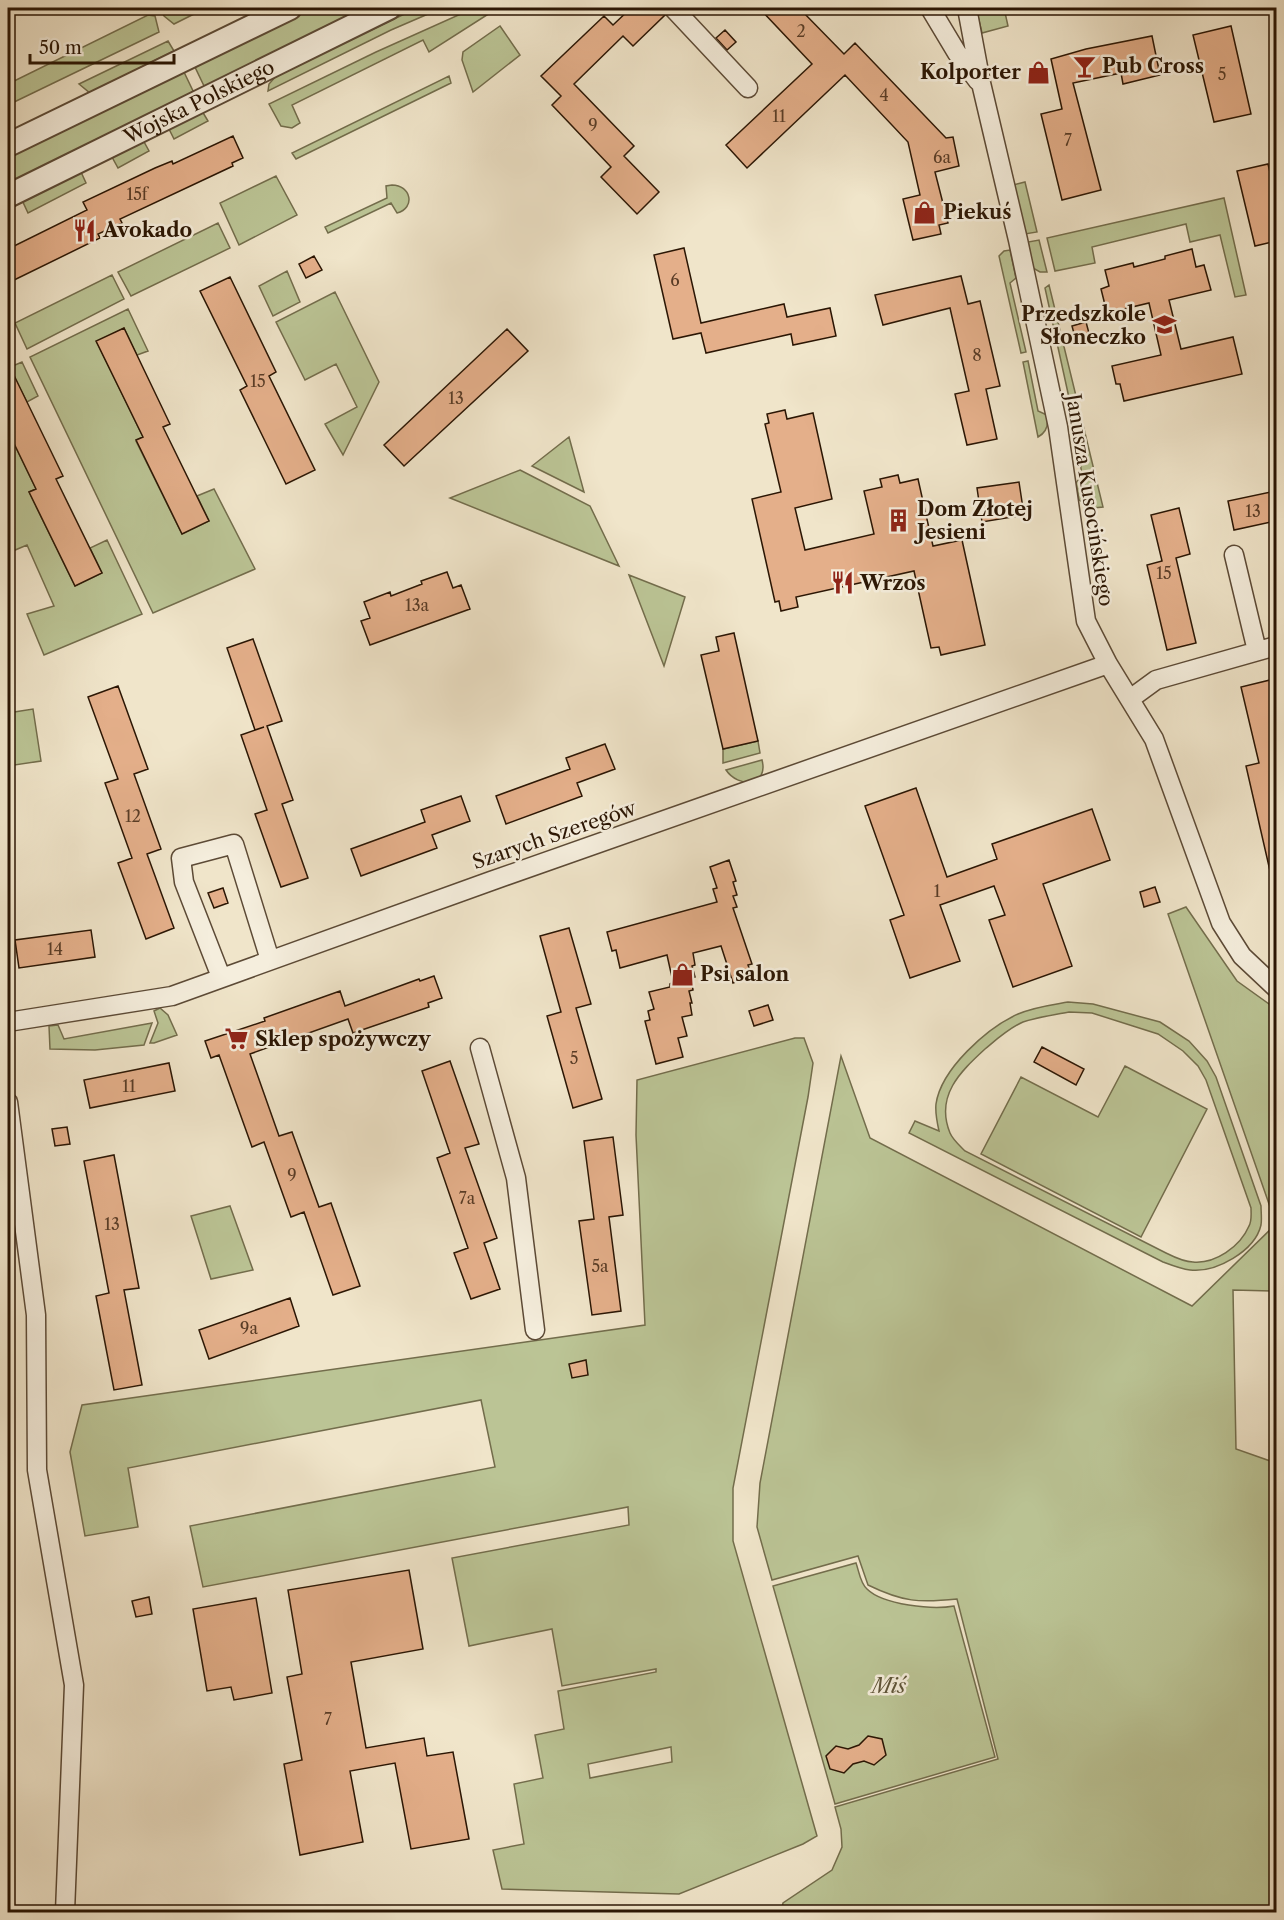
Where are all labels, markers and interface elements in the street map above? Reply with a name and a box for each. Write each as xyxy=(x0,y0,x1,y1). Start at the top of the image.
house number: 2 xyxy=(796,21,806,41)
scale bar xyxy=(30,27,174,65)
text: 50 m xyxy=(39,37,82,59)
bar icon: Pub Cross xyxy=(1071,53,1097,79)
street label: Wojska Polskiego xyxy=(119,54,278,149)
place label: Pub Cross xyxy=(1102,54,1204,78)
shop icon: Kolporter xyxy=(1026,59,1052,85)
place label: Kolporter xyxy=(920,60,1021,84)
house number: 5 xyxy=(1218,64,1226,84)
house number: 4 xyxy=(879,85,889,105)
house number: 11 xyxy=(772,106,786,126)
house number: 9 xyxy=(588,115,598,135)
house number: 7 xyxy=(1064,130,1072,150)
house number: 6a xyxy=(933,147,951,167)
house number: 15f xyxy=(126,184,150,204)
shop icon: Piekuś xyxy=(912,199,938,225)
place label: Piekuś xyxy=(943,200,1012,224)
restaurant icon: Avokado xyxy=(72,217,98,243)
place label: Avokado xyxy=(102,218,192,242)
house number: 6 xyxy=(670,270,680,290)
place label: Przedszkole Słoneczko xyxy=(1021,302,1146,349)
school or university icon: Przedszkole Słoneczko xyxy=(1151,312,1177,338)
house number: 8 xyxy=(972,345,982,365)
house number: 15 xyxy=(250,371,266,391)
house number: 13 xyxy=(448,388,464,408)
street label: Janusza Kusocińskiego xyxy=(1061,389,1119,608)
place label: Dom Złotej Jesieni xyxy=(913,497,1033,544)
house number: 13 xyxy=(1245,501,1261,521)
building icon: Dom Złotej Jesieni xyxy=(886,508,912,534)
house number: 15 xyxy=(1156,563,1172,583)
restaurant icon: Wrzos xyxy=(829,570,855,596)
place label: Wrzos xyxy=(859,571,926,595)
house number: 13a xyxy=(405,595,430,615)
street label: Szarych Szeregów xyxy=(469,796,639,874)
house number: 12 xyxy=(125,806,141,826)
house number: 1 xyxy=(934,881,941,901)
house number: 14 xyxy=(47,939,63,959)
shop icon: Psi salon xyxy=(669,961,695,987)
place label: Psi salon xyxy=(700,962,790,986)
supermarket icon: Sklep spożywczy xyxy=(224,1026,250,1052)
place label: Sklep spożywczy xyxy=(255,1027,431,1051)
house number: 5 xyxy=(570,1048,578,1068)
house number: 11 xyxy=(122,1076,136,1096)
house number: 9 xyxy=(287,1165,297,1185)
house number: 7a xyxy=(459,1188,476,1208)
house number: 13 xyxy=(104,1214,120,1234)
house number: 5a xyxy=(591,1256,609,1276)
house number: 9a xyxy=(240,1318,258,1338)
park label: Miś xyxy=(870,1674,907,1698)
house number: 7 xyxy=(324,1709,332,1729)

